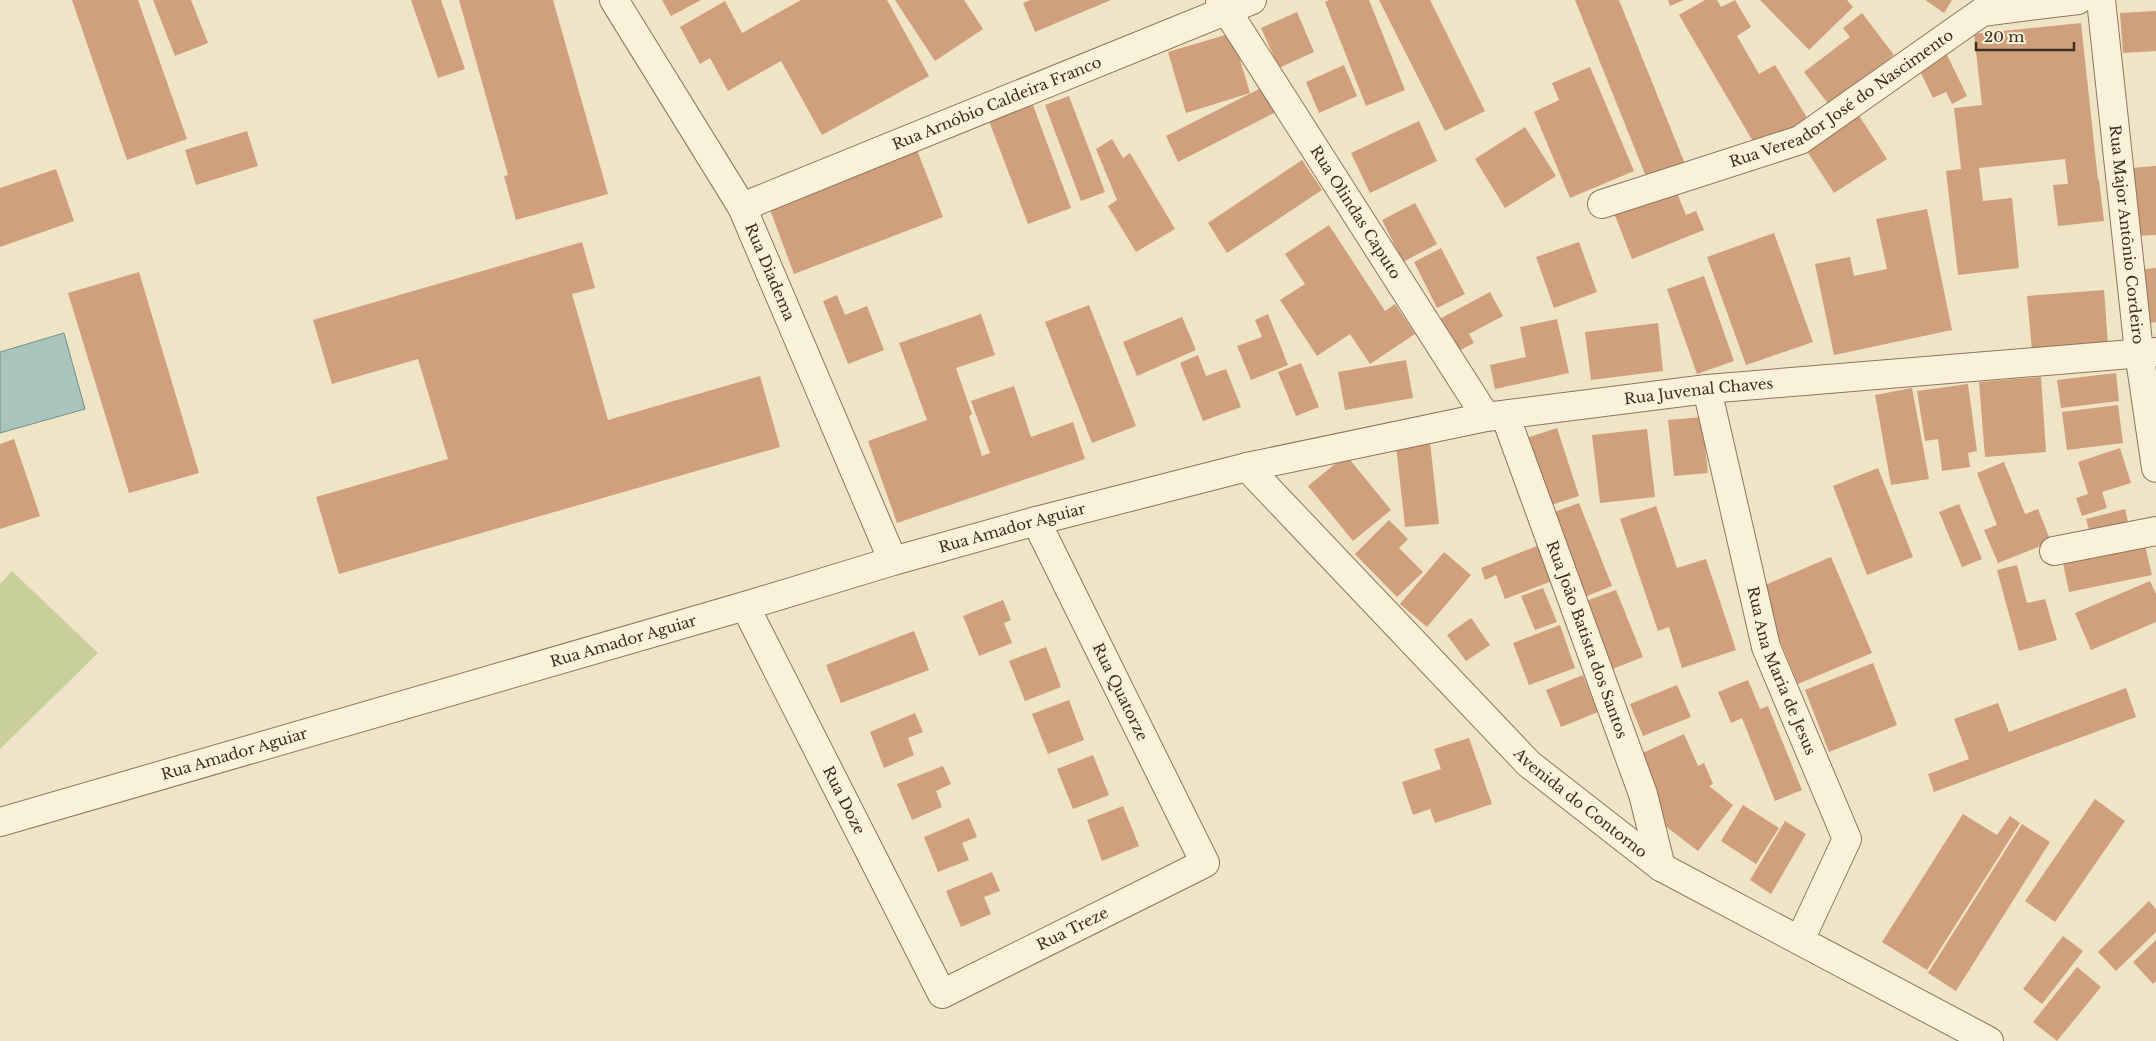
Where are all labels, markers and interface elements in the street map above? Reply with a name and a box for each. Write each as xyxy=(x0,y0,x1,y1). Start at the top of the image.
scale bar xyxy=(1976,20,2074,52)
street label: Rua Vereador José do Nascimento xyxy=(1727,25,1957,171)
text: 20 m xyxy=(1984,27,2024,46)
street label: Rua Arnóbio Caldeira Franco xyxy=(889,52,1104,154)
street label: Rua Major Antônio Cordeiro xyxy=(2106,124,2148,345)
street label: Rua Olindas Caputo xyxy=(1306,142,1406,283)
street label: Rua Diadema xyxy=(741,220,800,324)
street label: Rua Juvenal Chaves xyxy=(1623,374,1774,408)
street label: Rua Amador Aguiar xyxy=(936,498,1088,557)
street label: Rua João Batista dos Santos xyxy=(1542,538,1632,741)
street label: Rua Ana Maria de Jesus xyxy=(1743,584,1821,758)
street label: Rua Amador Aguiar xyxy=(548,610,699,671)
street label: Rua Quatorze xyxy=(1089,640,1152,744)
street label: Rua Amador Aguiar xyxy=(159,723,310,784)
street label: Avenida do Contorno xyxy=(1509,743,1651,862)
street label: Rua Doze xyxy=(819,763,869,838)
street label: Rua Treze xyxy=(1033,903,1111,954)

